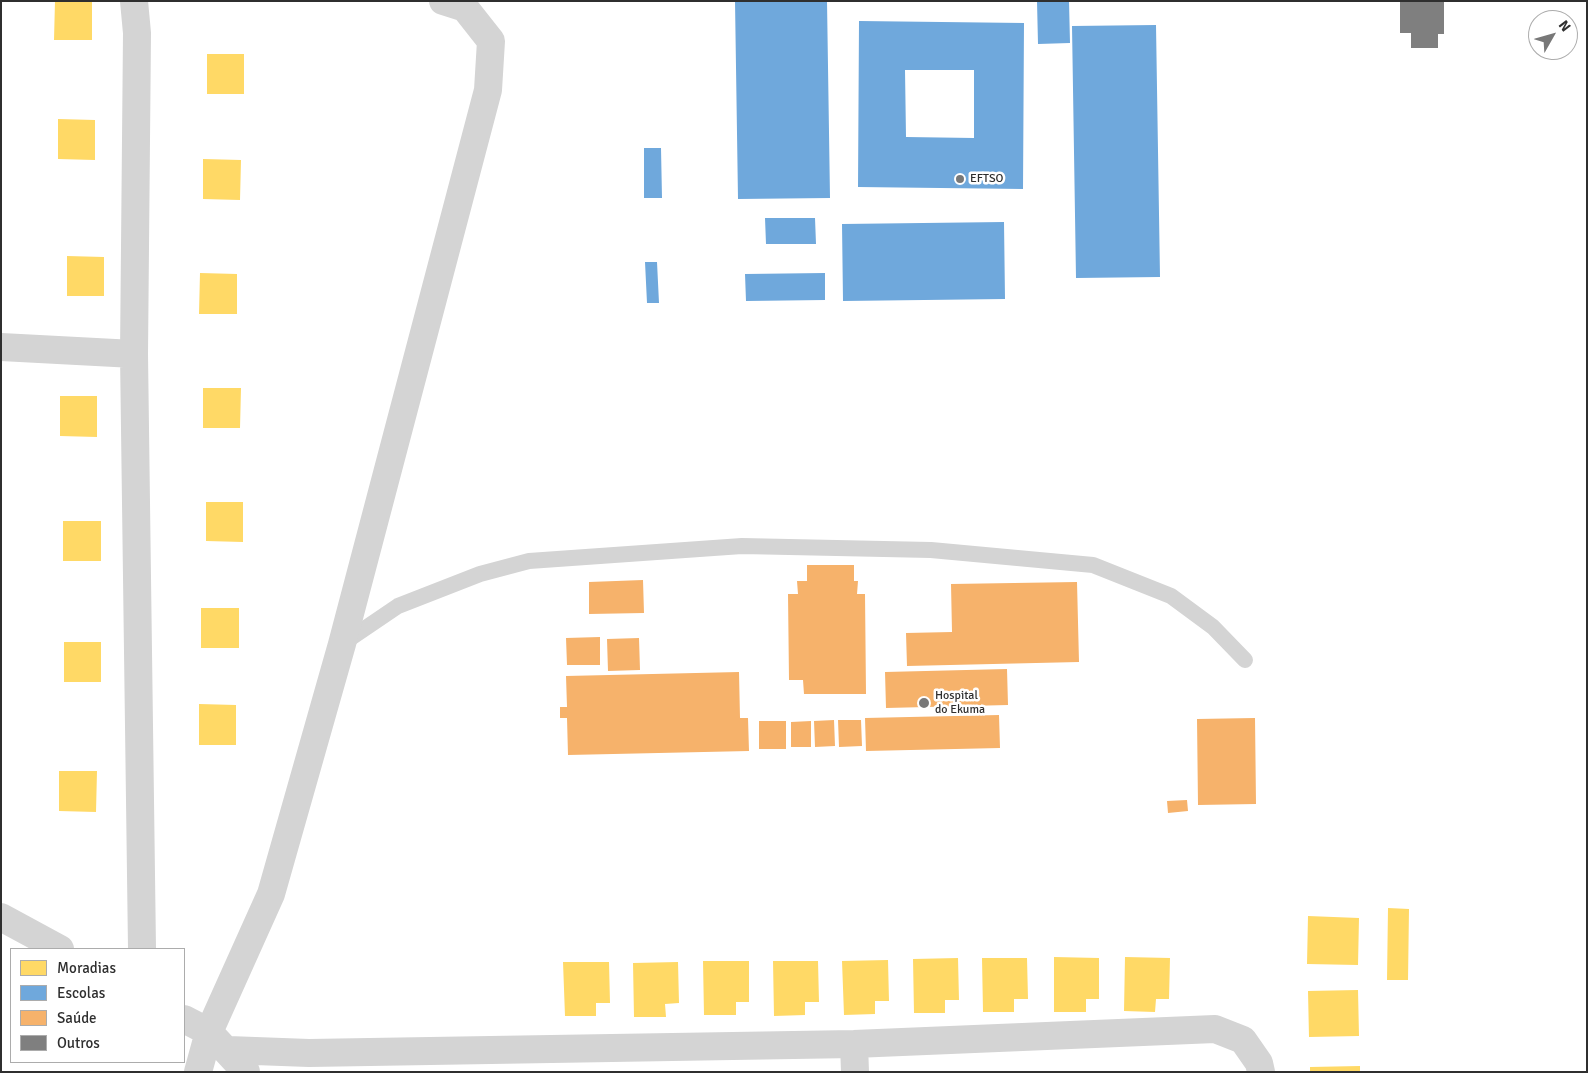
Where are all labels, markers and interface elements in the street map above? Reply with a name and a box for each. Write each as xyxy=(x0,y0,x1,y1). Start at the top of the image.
north arrow xyxy=(1528,10,1578,60)
text: N xyxy=(1555,17,1574,35)
place label: EFTSO xyxy=(970,172,1003,186)
marker: EFTSO xyxy=(954,173,966,185)
place label: Hospital do Ekuma xyxy=(935,689,985,717)
marker: Hospital do Ekuma xyxy=(917,696,931,710)
legend xyxy=(10,948,185,1063)
text: Moradias xyxy=(57,959,116,977)
text: Escolas xyxy=(57,984,105,1002)
text: Saúde xyxy=(57,1009,97,1027)
text: Outros xyxy=(57,1034,100,1052)

